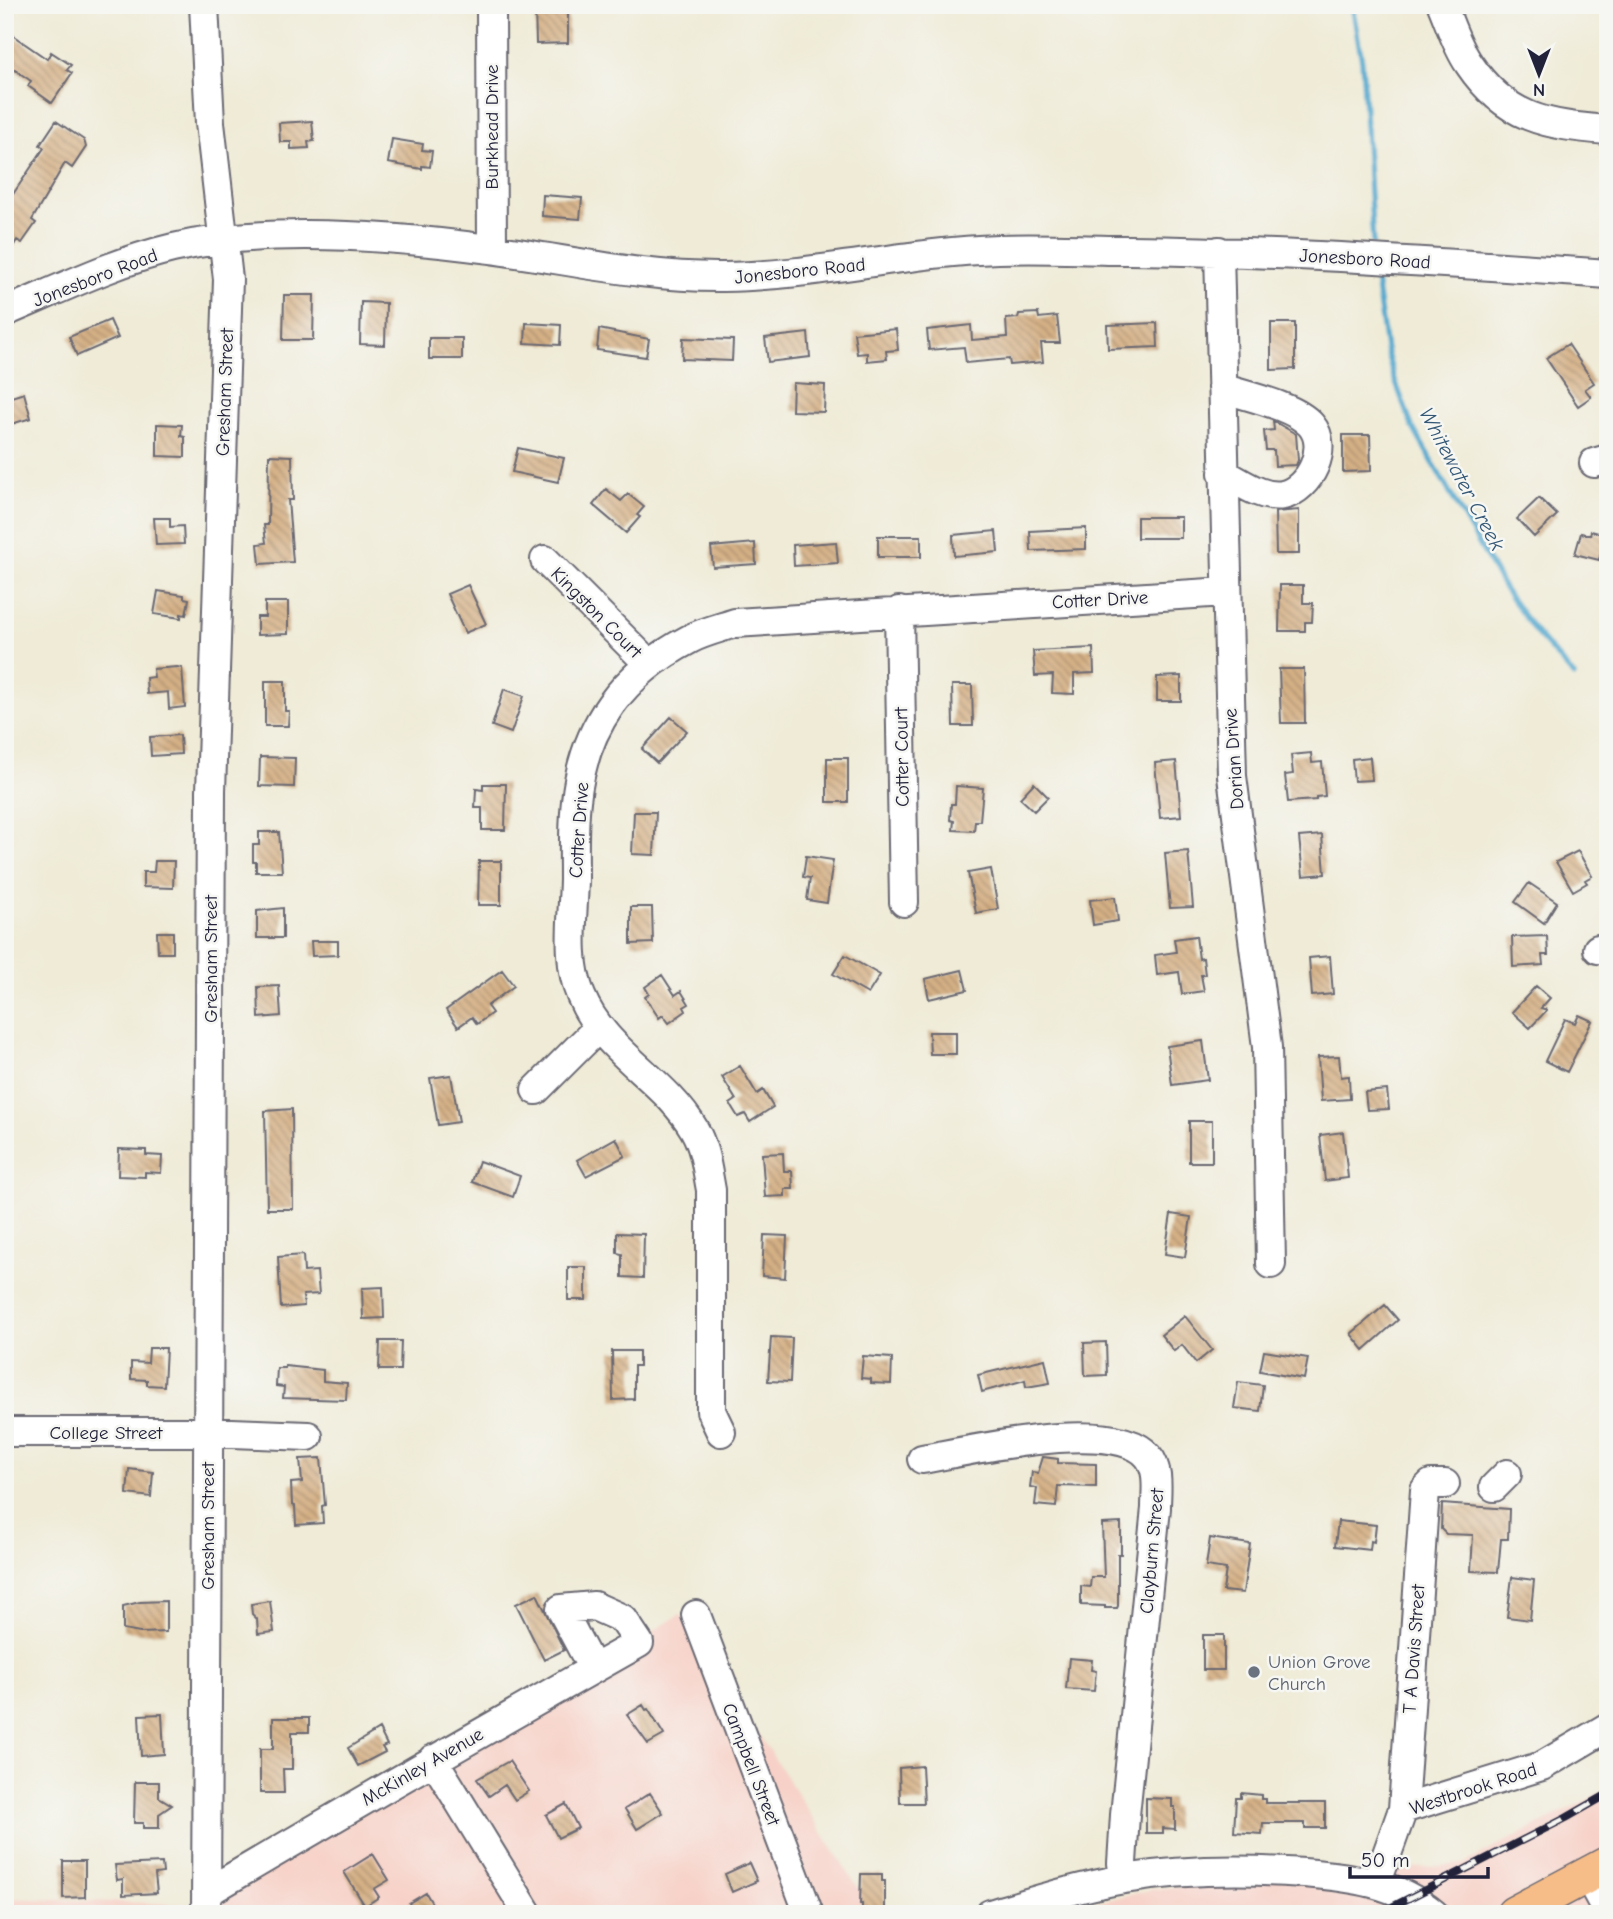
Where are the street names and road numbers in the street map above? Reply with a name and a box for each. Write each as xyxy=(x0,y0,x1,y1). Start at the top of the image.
street label: Burkhead Drive xyxy=(481,64,503,190)
street label: Jonesboro Road xyxy=(30,244,161,312)
street label: Jonesboro Road xyxy=(1299,245,1431,273)
street label: Jonesboro Road xyxy=(734,253,867,289)
street label: Gresham Street xyxy=(212,327,238,456)
street label: Kingston Court xyxy=(546,563,647,663)
street label: Cotter Drive xyxy=(1051,586,1149,614)
street label: Cotter Court xyxy=(890,706,914,807)
street label: Dorian Drive xyxy=(1219,708,1249,810)
street label: Cotter Drive xyxy=(565,781,593,879)
street label: Gresham Street xyxy=(200,895,222,1023)
street label: College Street xyxy=(49,1422,163,1444)
street label: Gresham Street xyxy=(197,1462,219,1590)
street label: Clayburn Street xyxy=(1136,1487,1168,1615)
street label: T A Davis Street xyxy=(1399,1583,1430,1714)
street label: Campbell Street xyxy=(718,1700,785,1829)
street label: McKinley Avenue xyxy=(358,1723,487,1811)
street label: Westbrook Road xyxy=(1407,1758,1540,1820)

